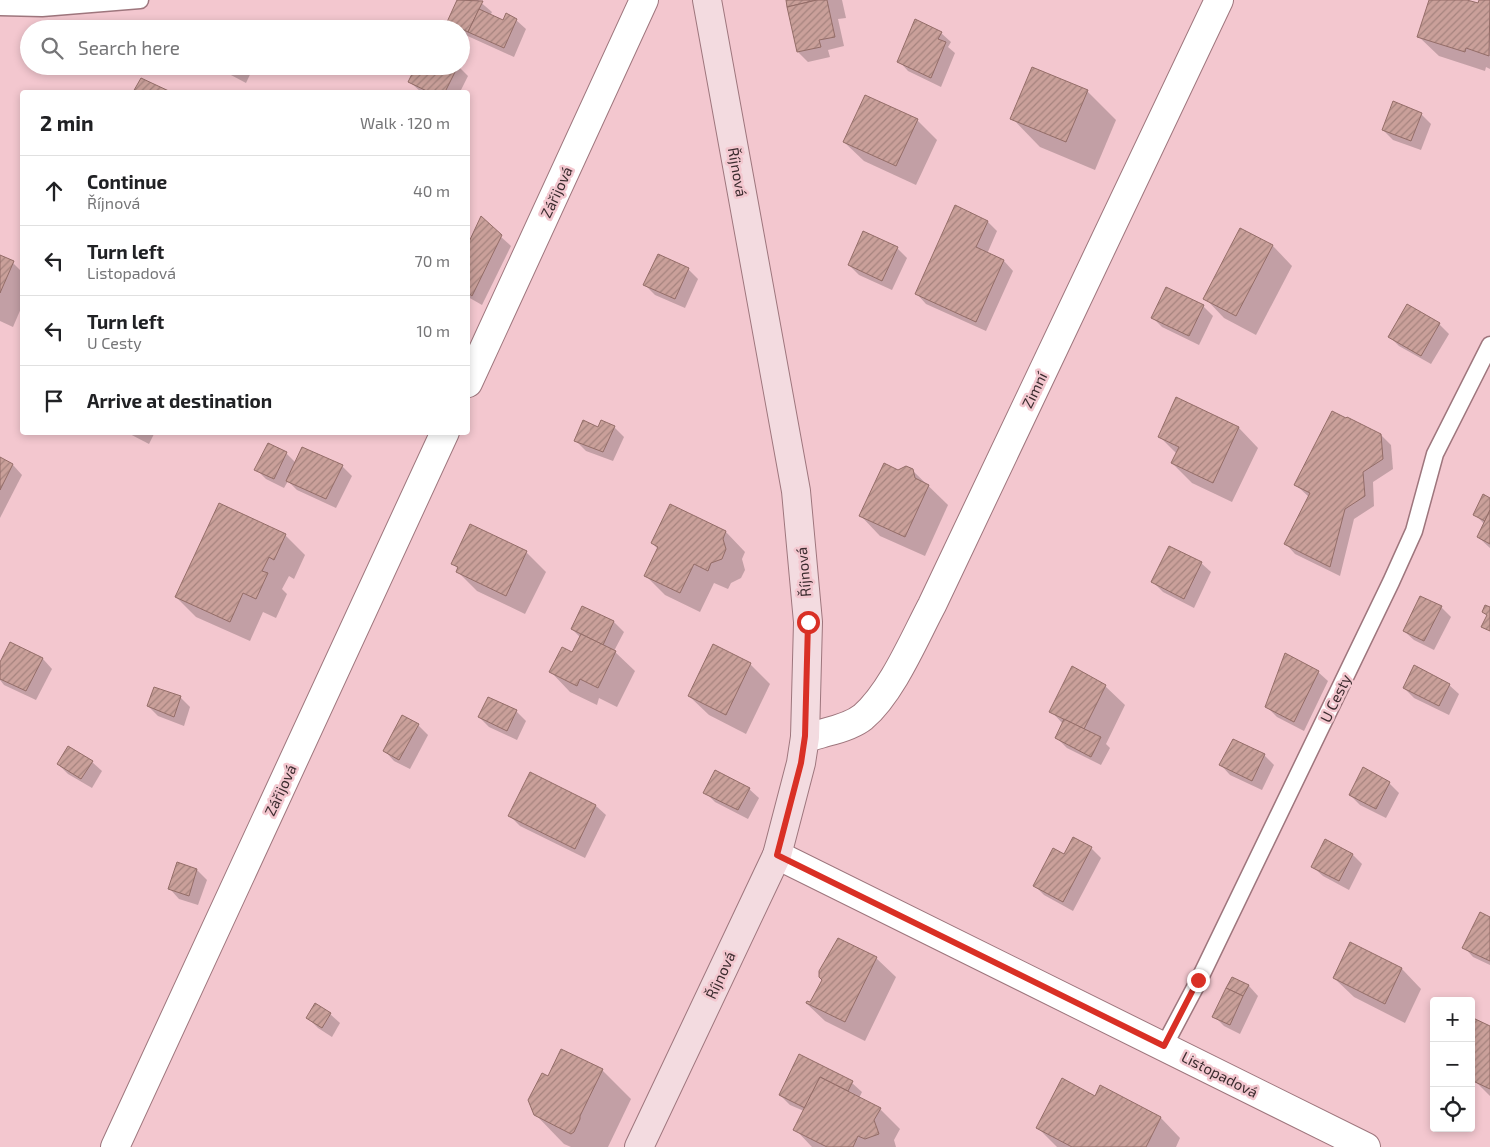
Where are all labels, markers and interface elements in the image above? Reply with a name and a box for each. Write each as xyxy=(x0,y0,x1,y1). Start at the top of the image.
search box xyxy=(20,20,470,75)
icon: search xyxy=(38,34,66,62)
text: Search here xyxy=(78,36,180,59)
text: 2 min xyxy=(40,110,94,135)
text: Walk · 120 m xyxy=(360,113,450,132)
street label: Říjnová xyxy=(724,146,751,198)
street label: Zářijová xyxy=(536,163,577,221)
text: Continue xyxy=(87,170,167,193)
icon: ahead xyxy=(40,177,68,205)
text: 40 m xyxy=(413,181,450,200)
text: Říjnová xyxy=(87,193,140,212)
text: Turn left xyxy=(87,240,164,263)
icon: left xyxy=(40,247,68,275)
text: 70 m xyxy=(415,251,450,270)
text: Listopadová xyxy=(87,263,176,282)
text: Turn left xyxy=(87,310,164,333)
icon: left xyxy=(40,317,68,345)
text: 10 m xyxy=(416,321,450,340)
text: U Cesty xyxy=(87,333,142,352)
street label: Zimní xyxy=(1018,368,1051,411)
icon: arrive xyxy=(40,387,68,415)
text: Arrive at destination xyxy=(87,389,272,412)
street label: Říjnová xyxy=(792,546,815,598)
route start xyxy=(797,611,820,634)
street label: U Cesty xyxy=(1316,671,1354,725)
street label: Zářijová xyxy=(260,761,301,819)
street label: Říjnová xyxy=(701,949,740,1002)
route end xyxy=(1187,969,1210,992)
map controls xyxy=(1430,997,1475,1132)
button: + xyxy=(1430,997,1475,1042)
button: − xyxy=(1430,1042,1475,1087)
street label: Listopadová xyxy=(1179,1047,1261,1101)
button: locate xyxy=(1430,1087,1475,1132)

